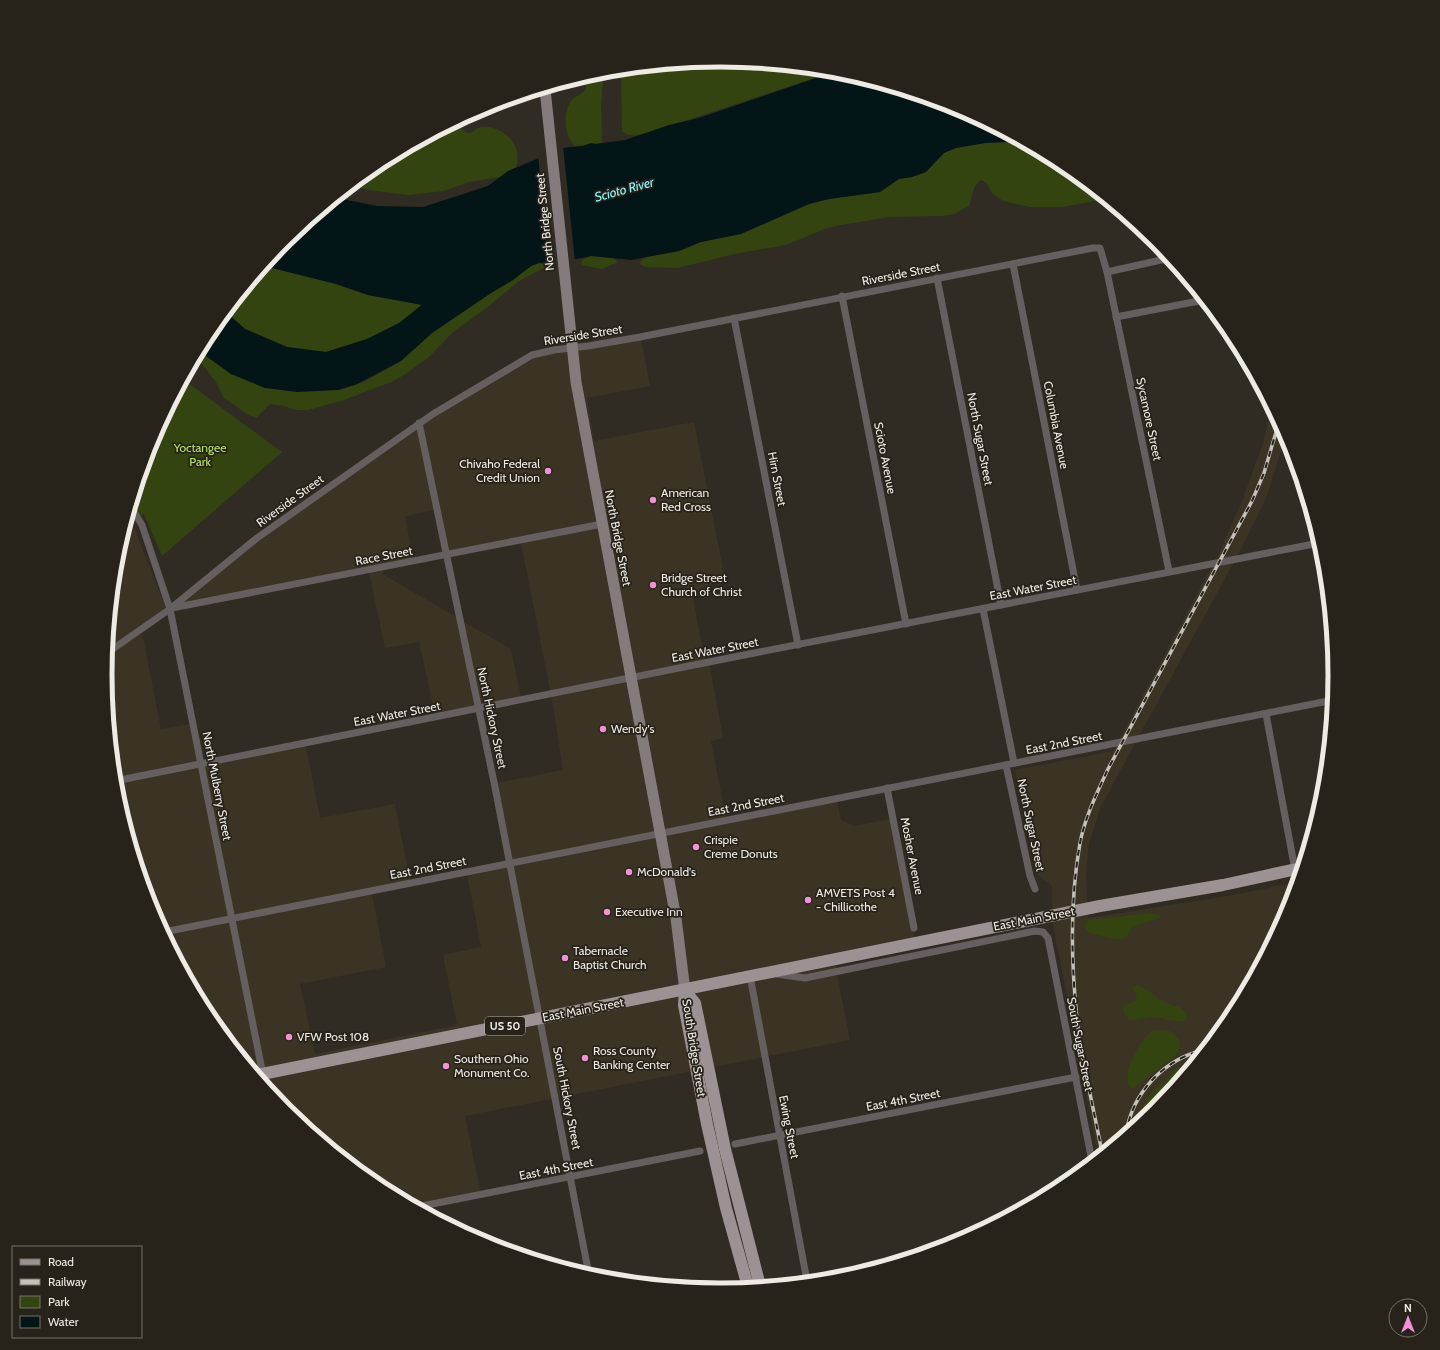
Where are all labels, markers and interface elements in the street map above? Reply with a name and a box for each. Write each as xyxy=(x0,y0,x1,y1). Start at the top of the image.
street label: North Bridge Street xyxy=(532,173,557,271)
water label: Scioto River xyxy=(593,173,656,205)
street label: Riverside Street xyxy=(861,259,941,288)
street label: Riverside Street xyxy=(543,321,623,348)
street label: Sycamore Street xyxy=(1133,376,1166,462)
street label: Columbia Avenue xyxy=(1041,380,1072,470)
street label: North Sugar Street xyxy=(964,391,997,487)
street label: Scioto Avenue xyxy=(871,421,900,495)
park label: Yoctangee Park xyxy=(173,440,226,469)
street label: Hirn Street xyxy=(765,451,790,507)
place label: Chivaho Federal Credit Union xyxy=(459,456,540,485)
marker: Chivaho Federal Credit Union xyxy=(543,466,553,476)
street label: Riverside Street xyxy=(253,471,326,530)
place label: American Red Cross xyxy=(661,485,711,514)
street label: North Bridge Street xyxy=(602,489,635,587)
marker: American Red Cross xyxy=(648,495,658,505)
street label: Race Street xyxy=(354,543,414,568)
place label: Bridge Street Church of Christ xyxy=(661,570,742,599)
street label: East Water Street xyxy=(988,572,1078,603)
marker: Bridge Street Church of Christ xyxy=(648,580,658,590)
street label: East Water Street xyxy=(670,634,760,665)
street label: North Hickory Street xyxy=(474,666,511,770)
street label: East Water Street xyxy=(352,698,442,729)
place label: Wendy's xyxy=(611,721,654,736)
marker: Wendy's xyxy=(598,724,608,734)
street label: East 2nd Street xyxy=(1025,728,1103,757)
street label: North Mulberry Street xyxy=(200,730,235,842)
street label: North Sugar Street xyxy=(1014,777,1049,873)
street label: East 2nd Street xyxy=(707,790,785,819)
street label: Mosher Avenue xyxy=(898,816,927,896)
place label: Crispie Creme Donuts xyxy=(704,832,778,861)
marker: Crispie Creme Donuts xyxy=(691,842,701,852)
street label: East 2nd Street xyxy=(389,853,467,882)
place label: McDonald's xyxy=(637,864,696,879)
marker: McDonald's xyxy=(624,867,634,877)
place label: AMVETS Post 4 - Chillicothe xyxy=(816,885,895,914)
marker: AMVETS Post 4 - Chillicothe xyxy=(803,895,813,905)
street label: East Main Street xyxy=(992,903,1076,934)
place label: Executive Inn xyxy=(615,904,683,919)
marker: Executive Inn xyxy=(602,907,612,917)
place label: Tabernacle Baptist Church xyxy=(573,943,647,972)
marker: Tabernacle Baptist Church xyxy=(560,953,570,963)
street label: East Main Street xyxy=(541,994,625,1025)
street label: South Sugar Street xyxy=(1064,996,1097,1092)
street label: South Bridge Street xyxy=(679,998,710,1098)
road number: US 50 xyxy=(485,1017,525,1035)
place label: VFW Post 108 xyxy=(297,1029,369,1044)
marker: VFW Post 108 xyxy=(284,1032,294,1042)
place label: Ross County Banking Center xyxy=(593,1043,670,1072)
street label: South Hickory Street xyxy=(550,1045,585,1151)
place label: Southern Ohio Monument Co. xyxy=(454,1051,530,1080)
marker: Ross County Banking Center xyxy=(580,1053,590,1063)
marker: Southern Ohio Monument Co. xyxy=(441,1061,451,1071)
street label: East 4th Street xyxy=(865,1085,941,1114)
street label: Ewing Street xyxy=(776,1094,803,1160)
street label: East 4th Street xyxy=(518,1154,594,1183)
legend xyxy=(12,1246,142,1338)
text: Road xyxy=(48,1254,74,1269)
text: Railway xyxy=(48,1274,86,1289)
text: Park xyxy=(48,1294,70,1309)
north arrow xyxy=(1388,1298,1428,1338)
text: N xyxy=(1404,1301,1412,1315)
text: Water xyxy=(48,1314,79,1329)

